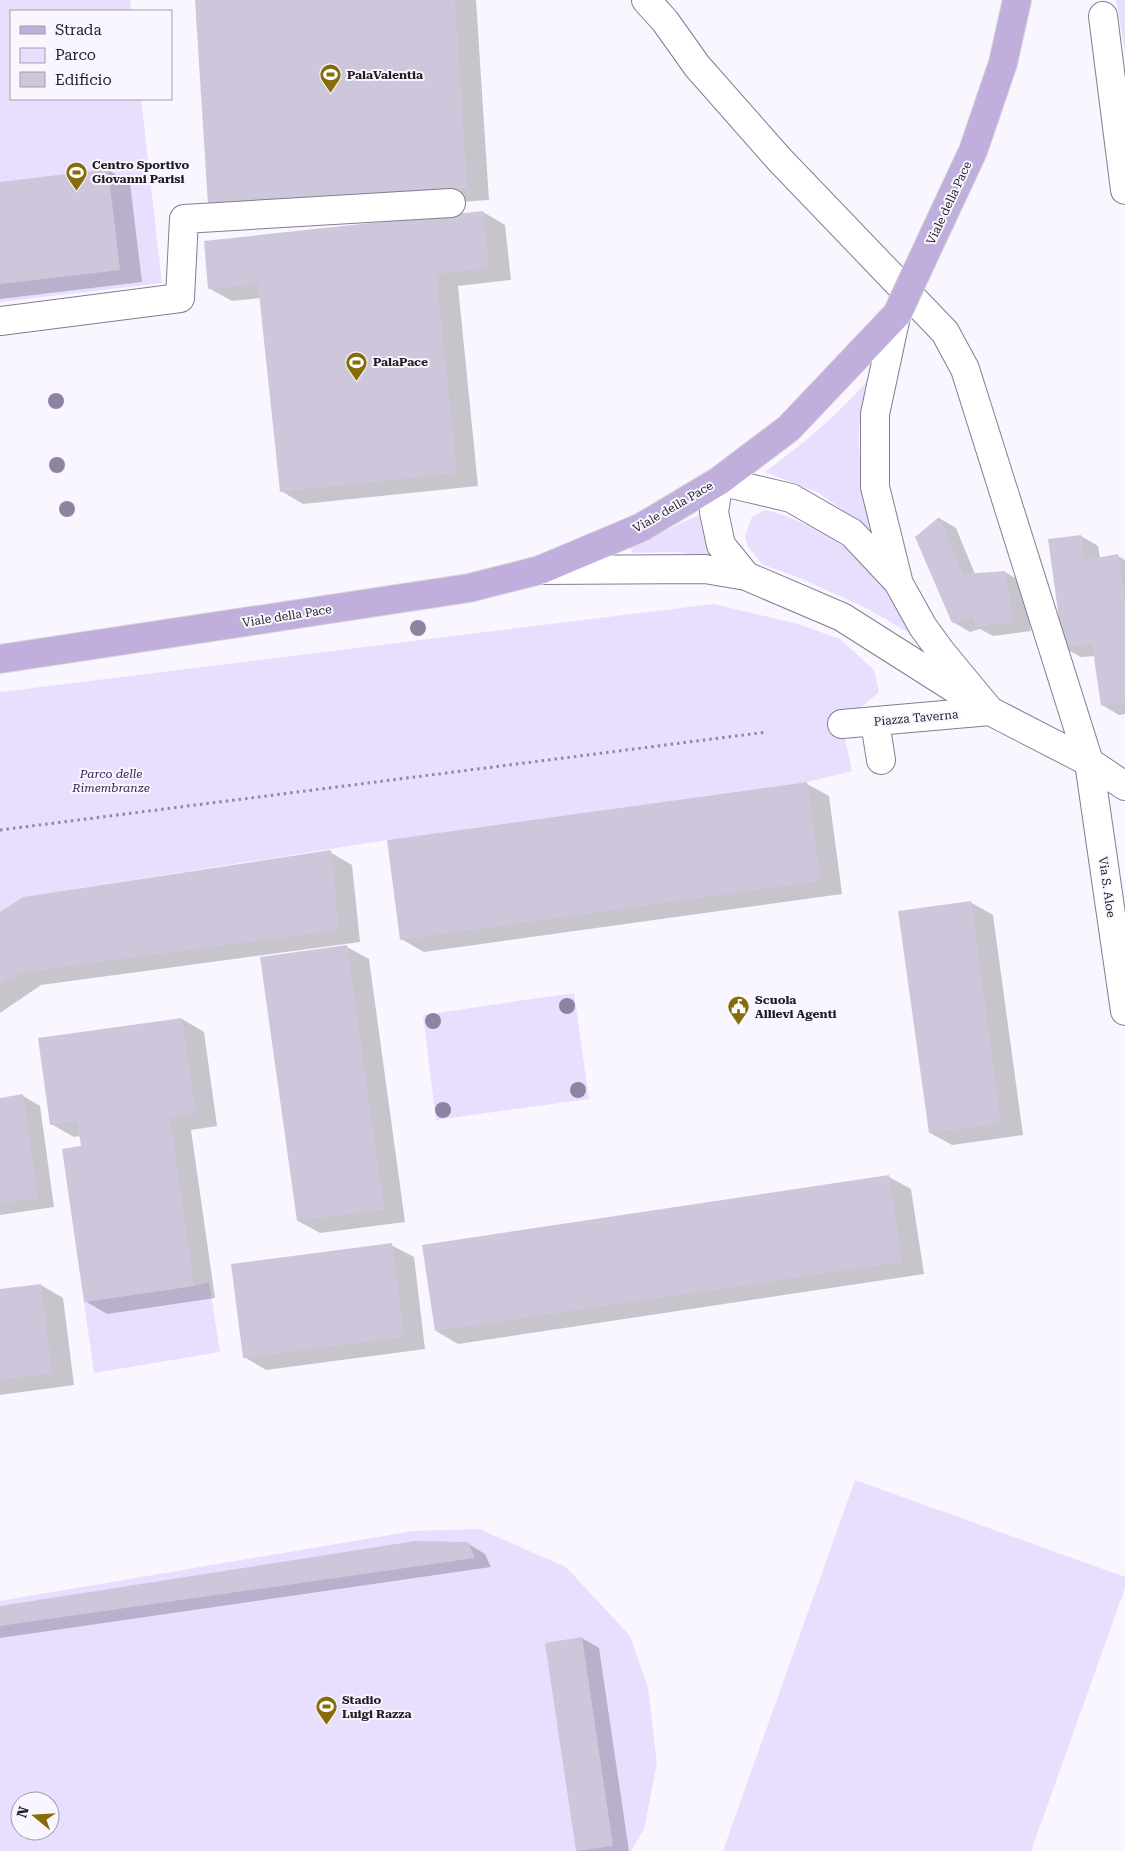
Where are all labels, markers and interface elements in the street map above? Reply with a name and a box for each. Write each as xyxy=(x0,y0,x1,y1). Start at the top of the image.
legend xyxy=(10,10,172,100)
text: Strada xyxy=(55,21,102,39)
text: Parco xyxy=(55,46,96,64)
sports icon: PalaValentia xyxy=(319,63,343,94)
place label: PalaValentia xyxy=(347,68,423,82)
text: Edificio xyxy=(55,71,112,89)
place label: Centro Sportivo Giovanni Parisi xyxy=(92,158,189,186)
street label: Viale della Pace xyxy=(924,159,975,247)
sports icon: Centro Sportivo Giovanni Parisi xyxy=(64,160,88,191)
sports icon: PalaPace xyxy=(345,350,369,381)
place label: PalaPace xyxy=(373,355,428,369)
street label: Viale della Pace xyxy=(630,478,716,536)
street label: Viale della Pace xyxy=(241,602,333,630)
street label: Piazza Taverna xyxy=(873,707,959,729)
park label: Parco delle Rimembranze xyxy=(71,767,150,795)
street label: Via S. Aloe xyxy=(1096,856,1118,919)
place label: Scuola Allievi Agenti xyxy=(755,993,837,1021)
public building icon: Scuola Allievi Agenti xyxy=(727,995,751,1026)
place label: Stadio Luigi Razza xyxy=(342,1693,411,1721)
sports icon: Stadio Luigi Razza xyxy=(314,1695,338,1726)
north arrow xyxy=(10,1791,60,1841)
text: N xyxy=(13,1804,32,1820)

